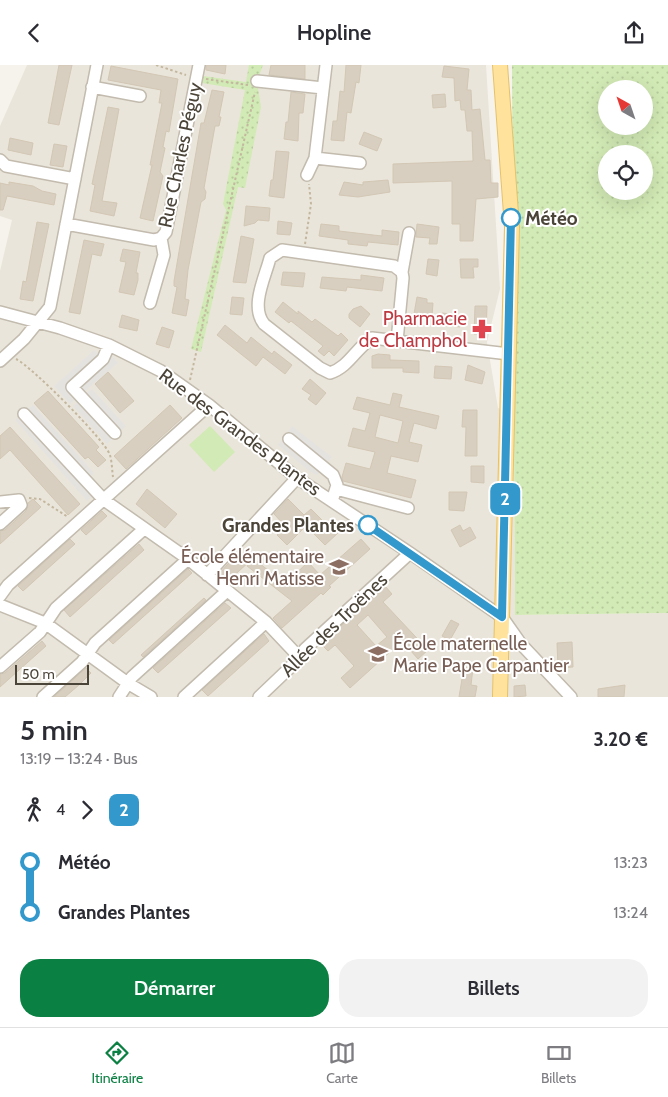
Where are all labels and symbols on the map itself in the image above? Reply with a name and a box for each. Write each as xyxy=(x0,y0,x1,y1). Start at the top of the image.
street label: Rue Charles Péguy xyxy=(153,80,207,230)
north arrow xyxy=(598,80,652,135)
place label: Météo xyxy=(525,207,578,230)
marker: Météo xyxy=(501,208,521,228)
place label: Pharmacie de Champhol xyxy=(359,307,468,352)
pharmacy icon: Pharmacie de Champhol xyxy=(471,318,493,340)
street label: Rue des Grandes Plantes xyxy=(154,364,326,501)
line badge: 2 xyxy=(489,483,521,515)
place label: Grandes Plantes xyxy=(222,514,354,537)
marker: Grandes Plantes xyxy=(358,515,378,535)
place label: École élémentaire Henri Matisse xyxy=(181,544,324,590)
school or university icon: École élémentaire Henri Matisse xyxy=(328,556,350,578)
street label: Allée des Troënes xyxy=(276,568,392,682)
place label: École maternelle Marie Pape Carpantier xyxy=(393,631,569,677)
school or university icon: École maternelle Marie Pape Carpantier xyxy=(367,643,389,665)
scale bar xyxy=(15,662,89,685)

